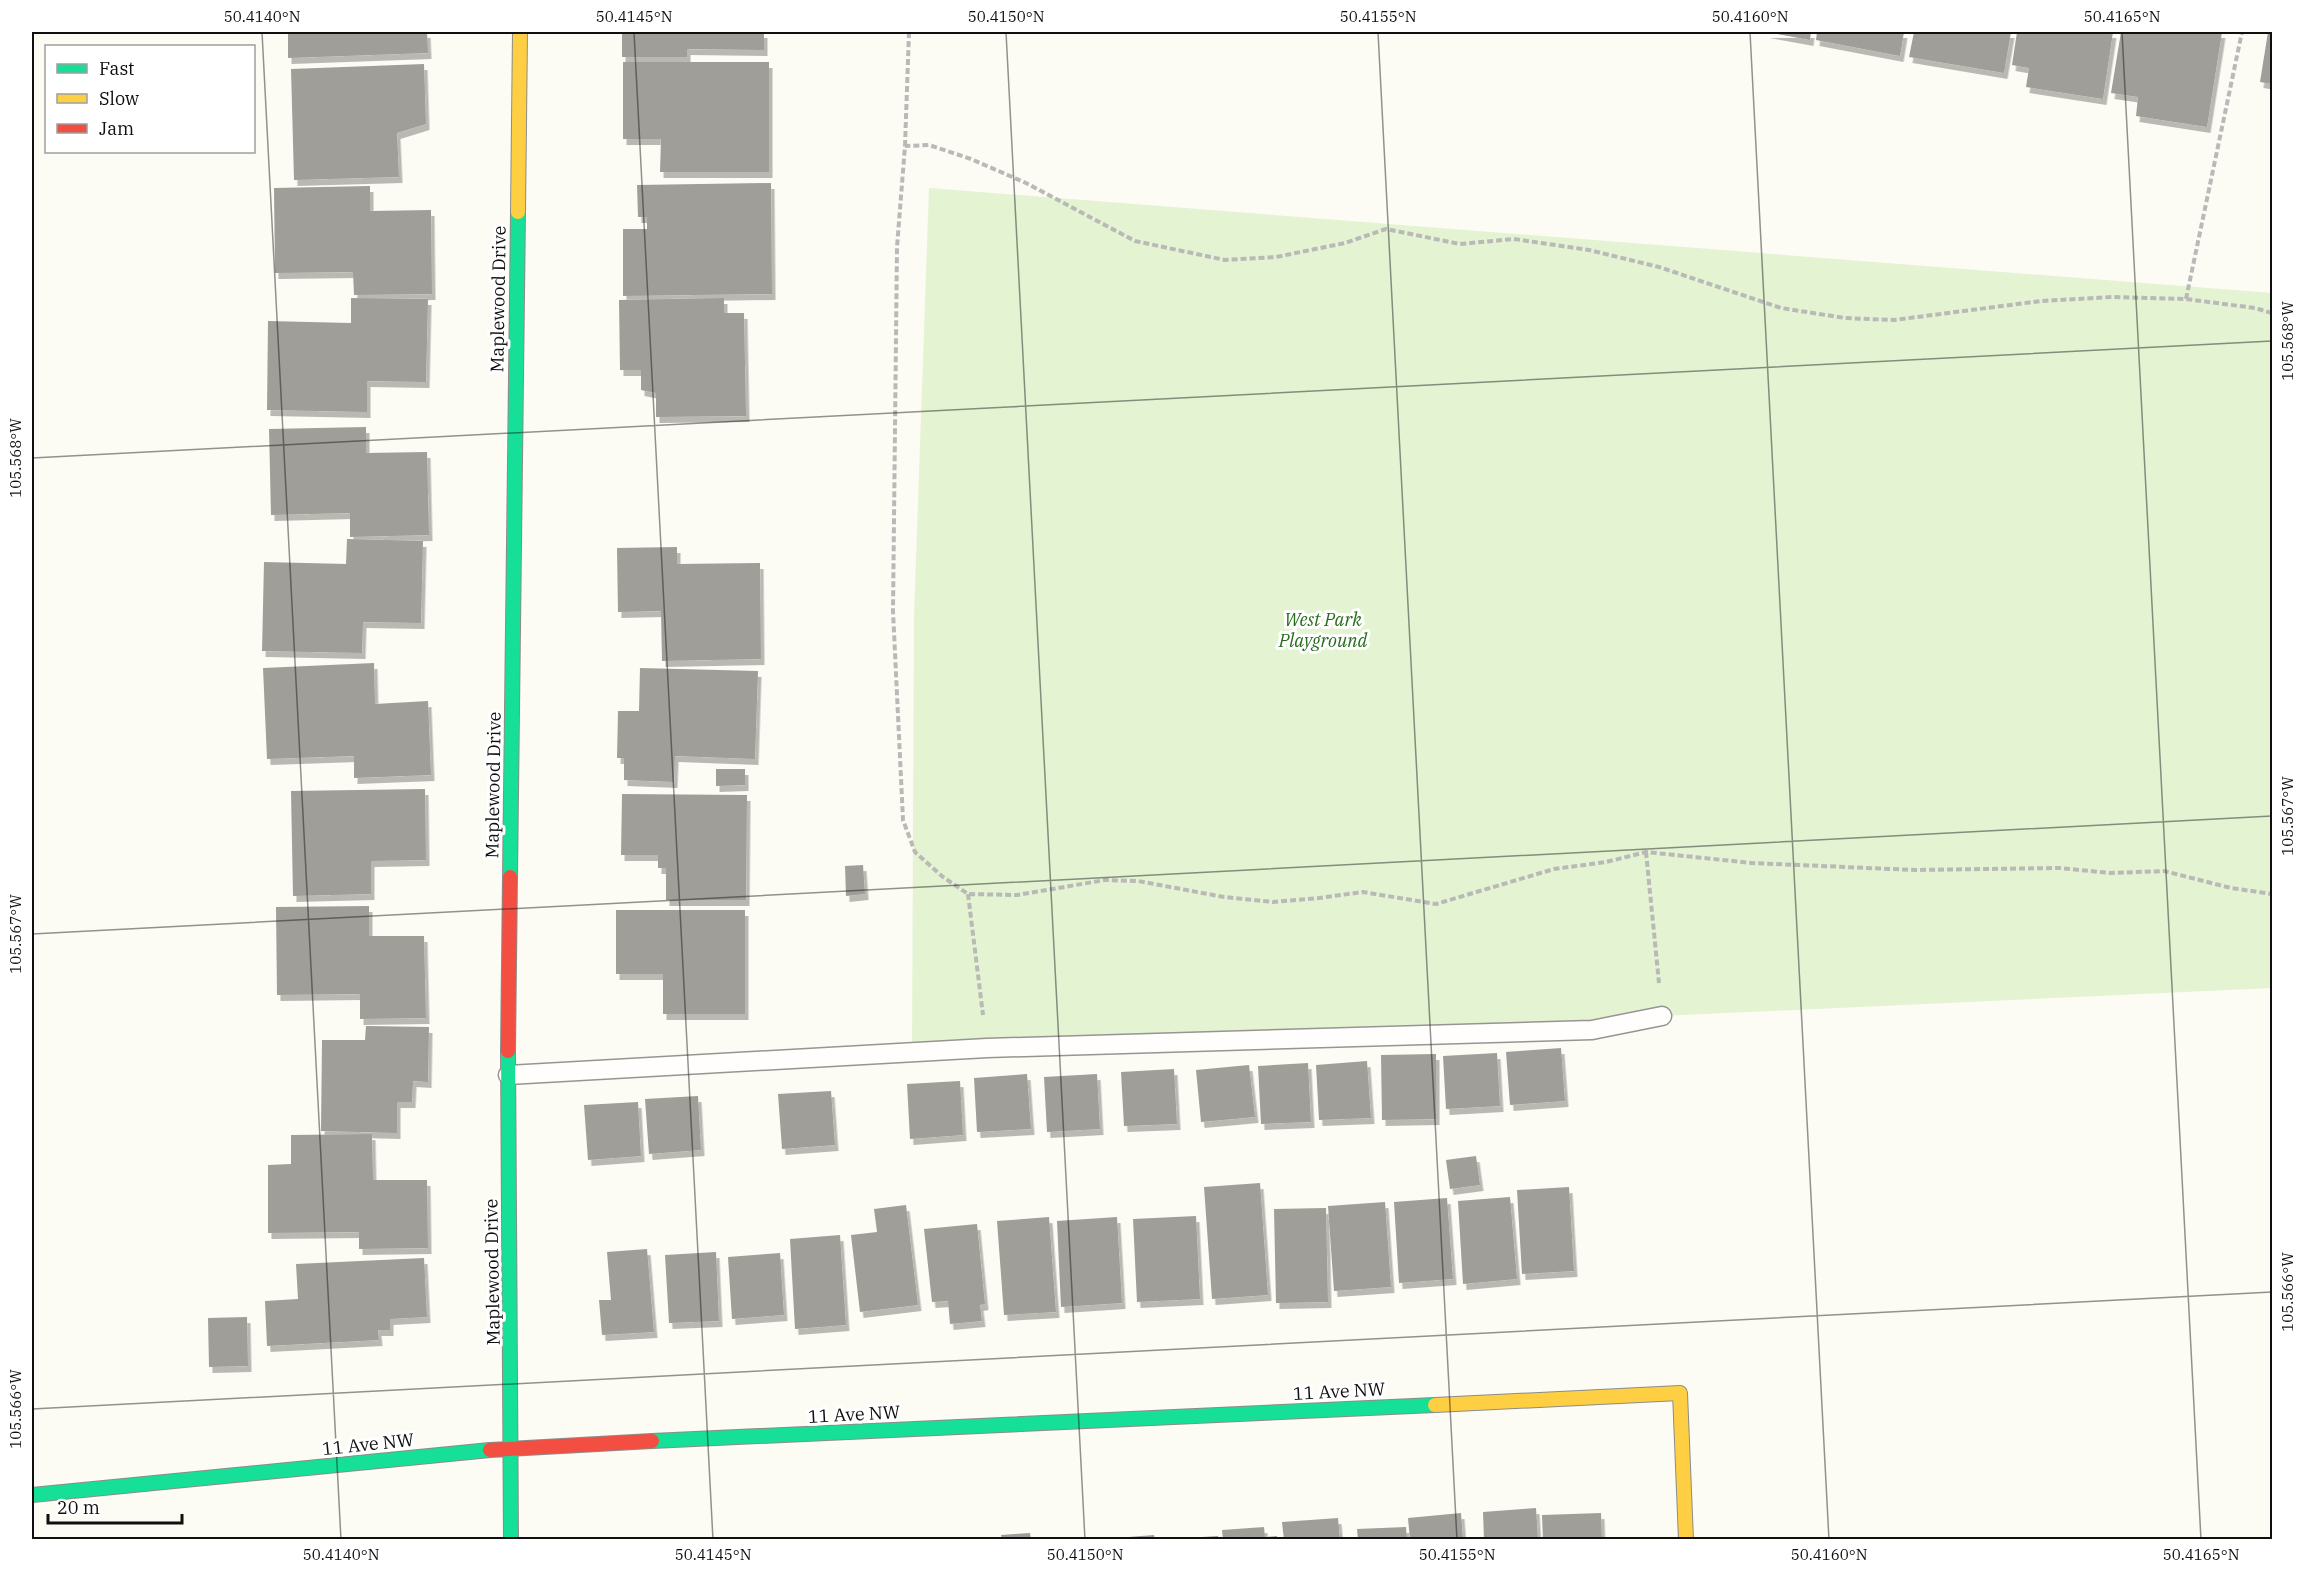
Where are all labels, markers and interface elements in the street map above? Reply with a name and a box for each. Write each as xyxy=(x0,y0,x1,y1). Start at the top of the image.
text: 50.4140°N xyxy=(224,7,300,26)
text: 50.4145°N xyxy=(596,7,672,26)
text: 50.4150°N xyxy=(968,7,1044,26)
text: 50.4155°N xyxy=(1340,7,1416,26)
text: 50.4160°N xyxy=(1712,7,1788,26)
text: 50.4165°N xyxy=(2084,7,2160,26)
legend xyxy=(45,45,255,153)
text: Fast xyxy=(99,57,134,80)
text: Slow xyxy=(99,87,139,110)
text: Jam xyxy=(99,117,134,140)
street label: Maplewood Drive xyxy=(485,225,511,373)
text: 105.568°W xyxy=(2278,301,2297,381)
text: 105.568°W xyxy=(6,418,25,498)
park label: West Park Playground xyxy=(1278,608,1367,652)
street label: Maplewood Drive xyxy=(480,711,506,859)
text: 105.567°W xyxy=(2278,776,2297,856)
text: 105.567°W xyxy=(6,894,25,974)
street label: Maplewood Drive xyxy=(479,1198,505,1346)
text: 105.566°W xyxy=(2278,1252,2297,1332)
text: 105.566°W xyxy=(6,1369,25,1449)
street label: 11 Ave NW xyxy=(1292,1377,1386,1405)
street label: 11 Ave NW xyxy=(807,1400,901,1428)
street label: 11 Ave NW xyxy=(321,1428,416,1460)
scale bar xyxy=(48,1487,182,1525)
text: 20 m xyxy=(57,1496,100,1519)
text: 50.4140°N xyxy=(303,1545,379,1564)
text: 50.4145°N xyxy=(675,1545,751,1564)
text: 50.4150°N xyxy=(1047,1545,1123,1564)
text: 50.4155°N xyxy=(1419,1545,1495,1564)
text: 50.4160°N xyxy=(1791,1545,1867,1564)
text: 50.4165°N xyxy=(2163,1545,2239,1564)

